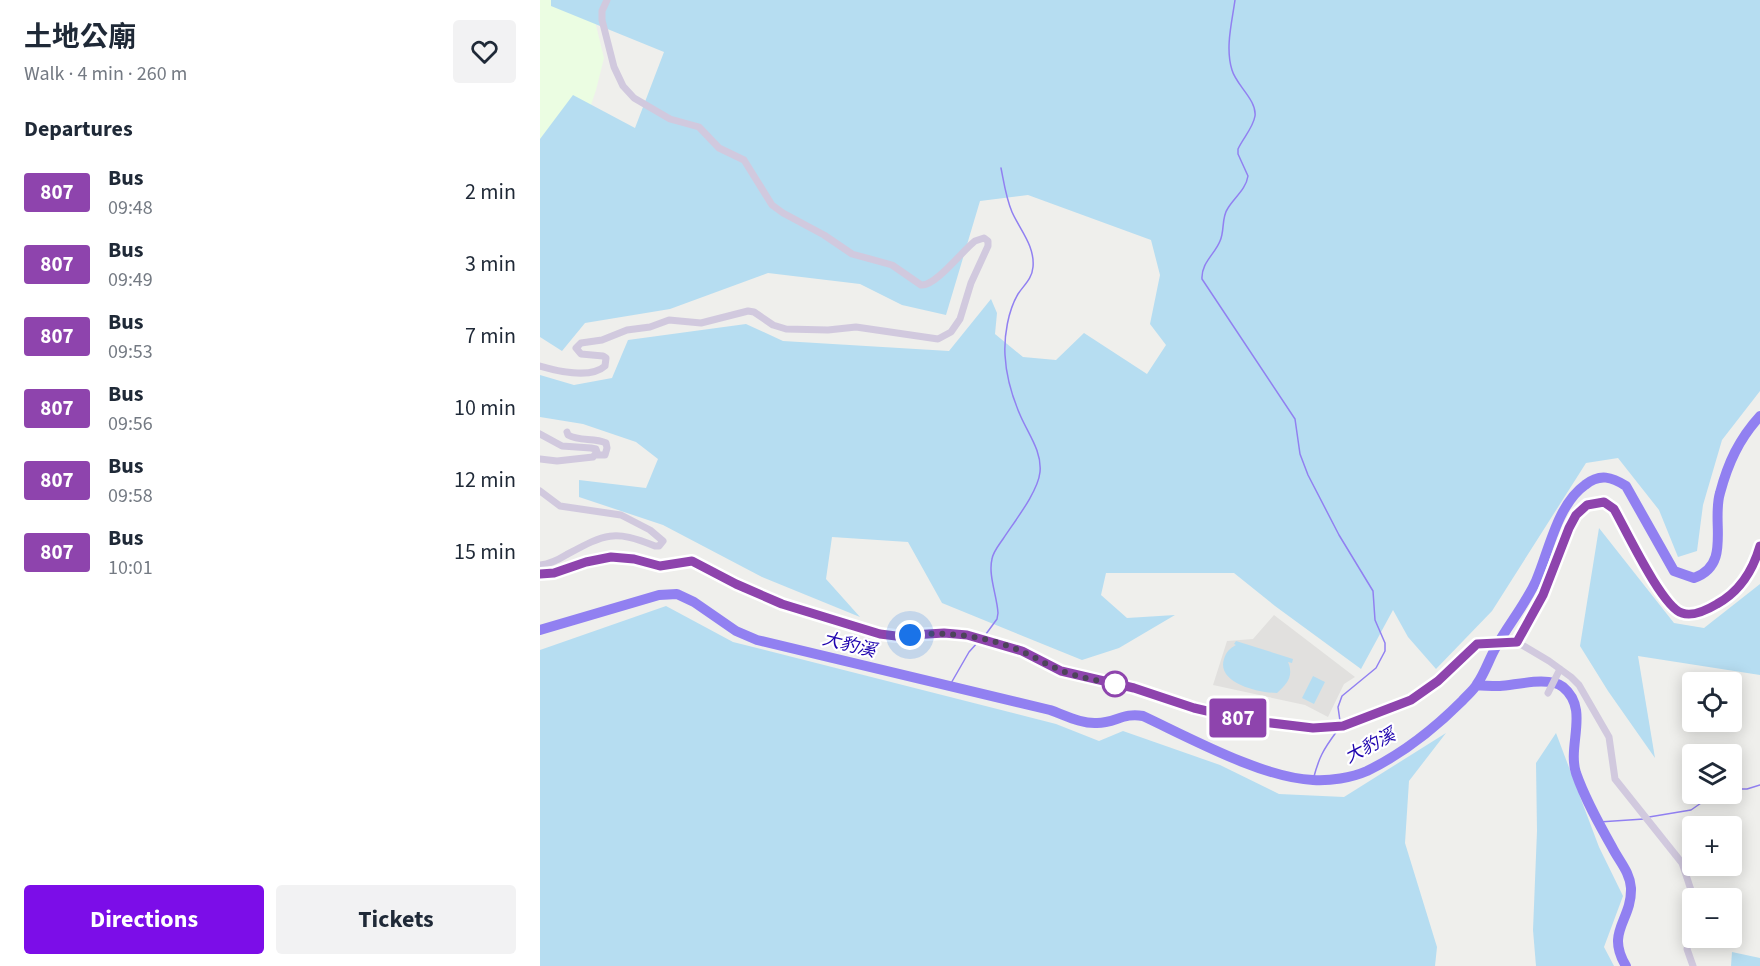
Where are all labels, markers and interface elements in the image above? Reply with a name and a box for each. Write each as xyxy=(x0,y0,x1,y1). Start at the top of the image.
text: 土地公廟 xyxy=(24,17,136,57)
button: heart xyxy=(453,20,516,83)
text: Walk · 4 min · 260 m xyxy=(24,60,187,88)
text: Departures xyxy=(24,113,133,145)
text: Bus xyxy=(108,162,144,194)
text: 2 min xyxy=(465,176,516,208)
text: 807 xyxy=(40,177,74,207)
text: 09:48 xyxy=(108,194,153,222)
text: Bus xyxy=(108,234,144,266)
text: 3 min xyxy=(465,248,516,280)
text: 807 xyxy=(40,249,74,279)
text: 09:49 xyxy=(108,266,153,294)
text: Bus xyxy=(108,306,144,338)
text: 7 min xyxy=(465,320,516,352)
text: 807 xyxy=(40,321,74,351)
text: 09:53 xyxy=(108,338,153,366)
text: Bus xyxy=(108,378,144,410)
text: 10 min xyxy=(454,392,516,424)
text: 807 xyxy=(40,393,74,423)
text: 09:56 xyxy=(108,410,153,438)
text: Bus xyxy=(108,450,144,482)
text: 12 min xyxy=(454,464,516,496)
text: 807 xyxy=(40,465,74,495)
text: 09:58 xyxy=(108,482,153,510)
text: Bus xyxy=(108,522,144,554)
text: 15 min xyxy=(454,536,516,568)
text: 807 xyxy=(40,537,74,567)
text: 10:01 xyxy=(108,554,153,582)
your location xyxy=(895,620,925,650)
water label: 大豹溪 xyxy=(820,626,881,664)
unlabelled marker xyxy=(1102,671,1128,697)
map controls xyxy=(1682,672,1742,948)
button: locate xyxy=(1682,672,1742,732)
line badge: 807 xyxy=(1204,698,1272,738)
text: 807 xyxy=(1221,703,1255,733)
water label: 大豹溪 xyxy=(1340,721,1402,769)
button: layers xyxy=(1682,744,1742,804)
button: + xyxy=(1682,816,1742,876)
button: Directions xyxy=(24,885,264,954)
button: Tickets xyxy=(276,885,516,954)
button: − xyxy=(1682,888,1742,948)

